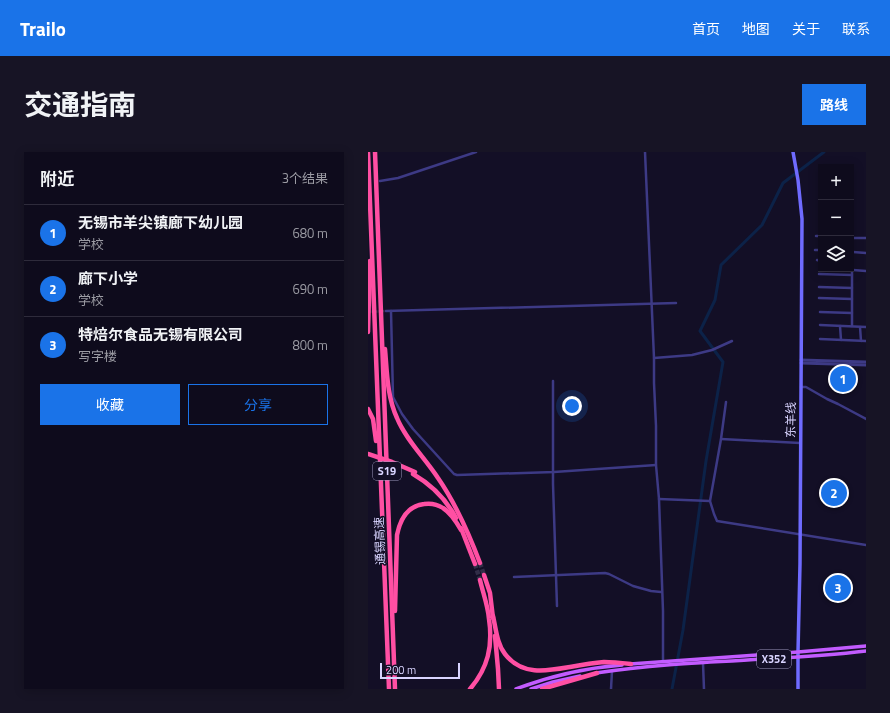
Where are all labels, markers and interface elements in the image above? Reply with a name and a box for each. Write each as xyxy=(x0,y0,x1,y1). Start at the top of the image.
text: Trailo xyxy=(20,14,66,43)
text: 首页 xyxy=(692,18,720,39)
text: 地图 xyxy=(742,18,770,39)
text: 关于 xyxy=(792,18,820,39)
text: 联系 xyxy=(842,18,870,39)
text: 交通指南 xyxy=(24,83,136,126)
button: 路线 xyxy=(802,84,866,125)
map controls xyxy=(818,164,854,272)
button: + xyxy=(818,164,854,200)
text: 附近 xyxy=(40,166,74,192)
text: 3个结果 xyxy=(282,168,328,188)
button: − xyxy=(818,200,854,236)
text: 无锡市羊尖镇廊下幼儿园 xyxy=(78,211,243,234)
text: 1 xyxy=(49,223,57,243)
text: 680 m xyxy=(292,223,328,243)
text: 学校 xyxy=(78,234,104,254)
button: layers xyxy=(818,236,854,272)
text: 廊下小学 xyxy=(78,267,138,290)
text: 2 xyxy=(49,279,57,299)
text: 690 m xyxy=(292,279,328,299)
text: 学校 xyxy=(78,290,104,310)
text: 特焙尔食品无锡有限公司 xyxy=(78,323,243,346)
text: 3 xyxy=(49,335,57,355)
text: 800 m xyxy=(292,335,328,355)
text: 写字楼 xyxy=(78,346,117,366)
pin: 1 xyxy=(830,364,856,394)
button: 收藏 xyxy=(40,384,180,425)
button: 分享 xyxy=(188,384,328,425)
your location xyxy=(562,396,582,416)
street label: 东羊线 xyxy=(781,402,800,438)
road number: S19 xyxy=(373,462,401,480)
pin: 2 xyxy=(821,478,847,508)
street label: 通锡高速 xyxy=(369,517,390,565)
pin: 3 xyxy=(825,573,851,603)
road number: X352 xyxy=(757,650,791,668)
scale bar xyxy=(380,661,460,680)
text: 200 m xyxy=(386,662,416,678)

